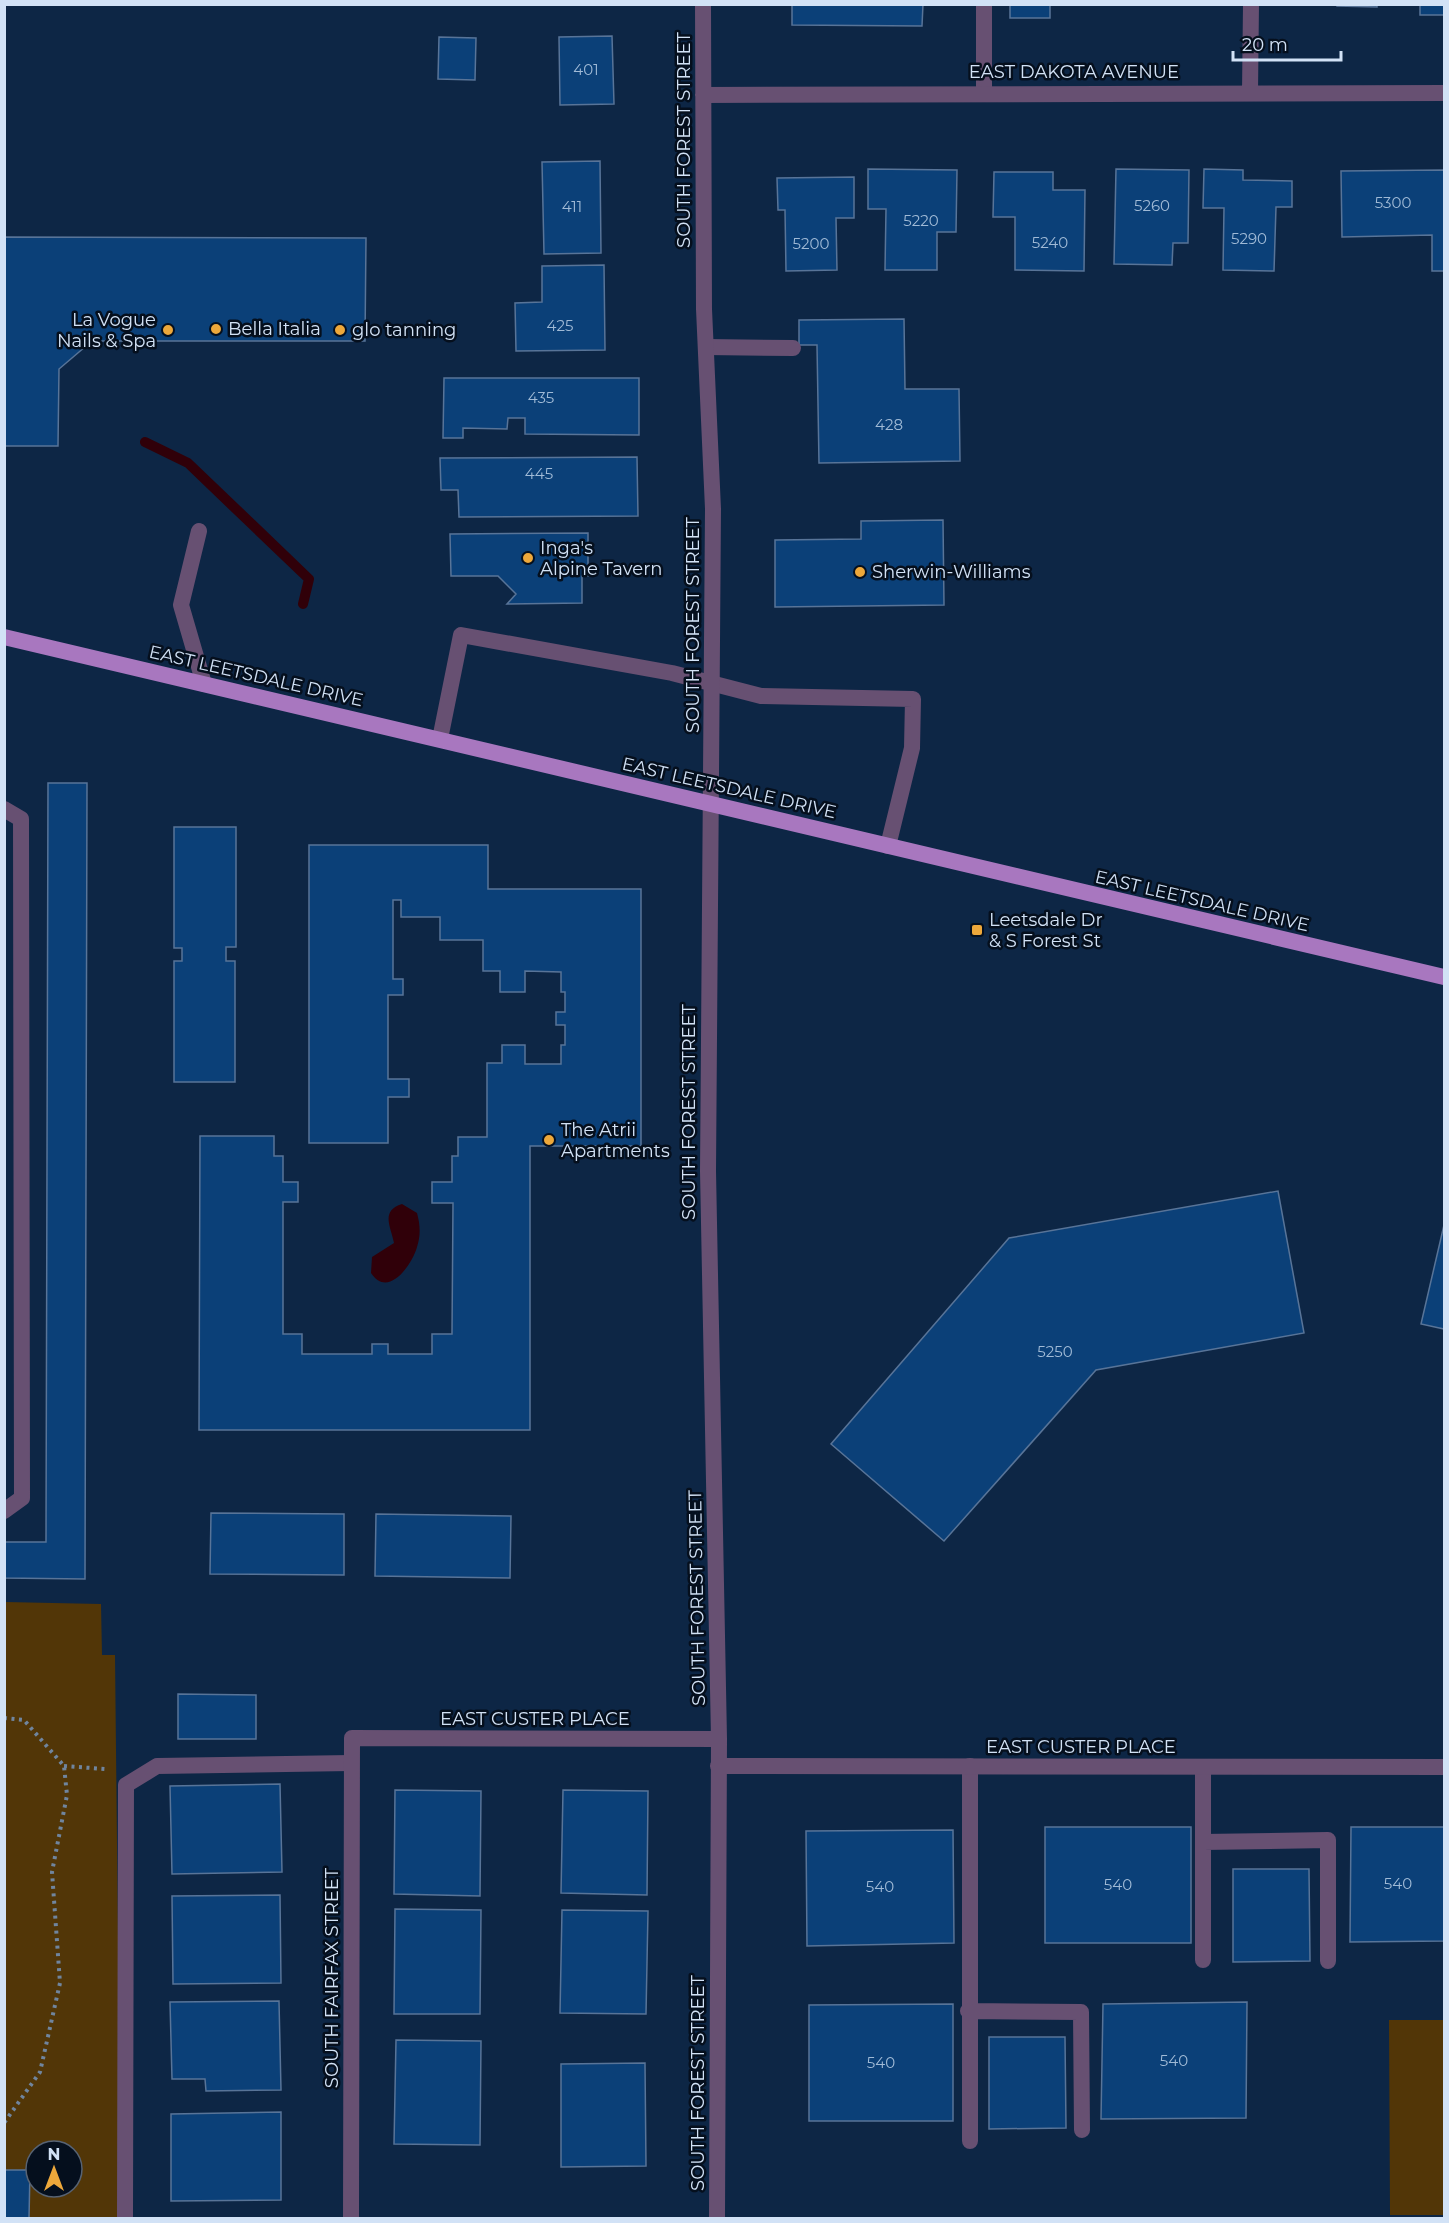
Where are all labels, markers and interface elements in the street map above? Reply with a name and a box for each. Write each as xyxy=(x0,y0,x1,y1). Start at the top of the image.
scale bar xyxy=(1233,24,1341,62)
street label: SOUTH FOREST STREET xyxy=(673,31,695,248)
text: 20 m xyxy=(1242,34,1288,56)
house number: 401 xyxy=(573,60,599,79)
street label: EAST DAKOTA AVENUE xyxy=(969,61,1179,83)
house number: 5300 xyxy=(1375,193,1411,212)
house number: 5260 xyxy=(1134,196,1170,215)
house number: 411 xyxy=(562,197,582,216)
house number: 5220 xyxy=(903,211,939,230)
house number: 5290 xyxy=(1231,229,1267,248)
house number: 5240 xyxy=(1032,233,1068,252)
house number: 5200 xyxy=(793,234,829,253)
place label: La Vogue Nails & Spa xyxy=(57,309,156,352)
house number: 425 xyxy=(547,316,573,335)
place label: Bella Italia xyxy=(228,318,321,340)
place label: glo tanning xyxy=(352,319,456,341)
marker: Bella Italia xyxy=(209,322,223,336)
marker: La Vogue Nails & Spa xyxy=(161,323,175,337)
marker: glo tanning xyxy=(333,323,347,337)
house number: 435 xyxy=(528,388,554,407)
house number: 428 xyxy=(875,415,903,434)
house number: 445 xyxy=(525,464,553,483)
street label: SOUTH FOREST STREET xyxy=(682,516,704,733)
place label: Inga's Alpine Tavern xyxy=(540,537,662,580)
marker: Inga's Alpine Tavern xyxy=(521,551,535,565)
place label: Sherwin-Williams xyxy=(872,561,1031,583)
marker: Sherwin-Williams xyxy=(853,565,867,579)
street label: EAST LEETSDALE DRIVE xyxy=(147,641,365,711)
street label: EAST LEETSDALE DRIVE xyxy=(620,753,838,823)
street label: EAST LEETSDALE DRIVE xyxy=(1093,866,1311,936)
place label: Leetsdale Dr & S Forest St xyxy=(989,909,1103,952)
marker: Leetsdale Dr & S Forest St xyxy=(970,923,984,937)
street label: SOUTH FOREST STREET xyxy=(678,1003,700,1220)
place label: The Atrii Apartments xyxy=(561,1119,670,1162)
marker: The Atrii Apartments xyxy=(542,1133,556,1147)
house number: 5250 xyxy=(1037,1342,1073,1361)
street label: SOUTH FOREST STREET xyxy=(684,1489,710,1706)
street label: EAST CUSTER PLACE xyxy=(440,1708,630,1730)
street label: EAST CUSTER PLACE xyxy=(986,1736,1176,1758)
street label: SOUTH FAIRFAX STREET xyxy=(321,1867,343,2088)
house number: 540 xyxy=(1384,1874,1412,1893)
house number: 540 xyxy=(1104,1875,1132,1894)
house number: 540 xyxy=(866,1877,894,1896)
street label: SOUTH FOREST STREET xyxy=(687,1974,709,2191)
house number: 540 xyxy=(1160,2051,1188,2070)
house number: 540 xyxy=(867,2053,895,2072)
north arrow xyxy=(24,2139,84,2199)
text: N xyxy=(48,2145,60,2164)

